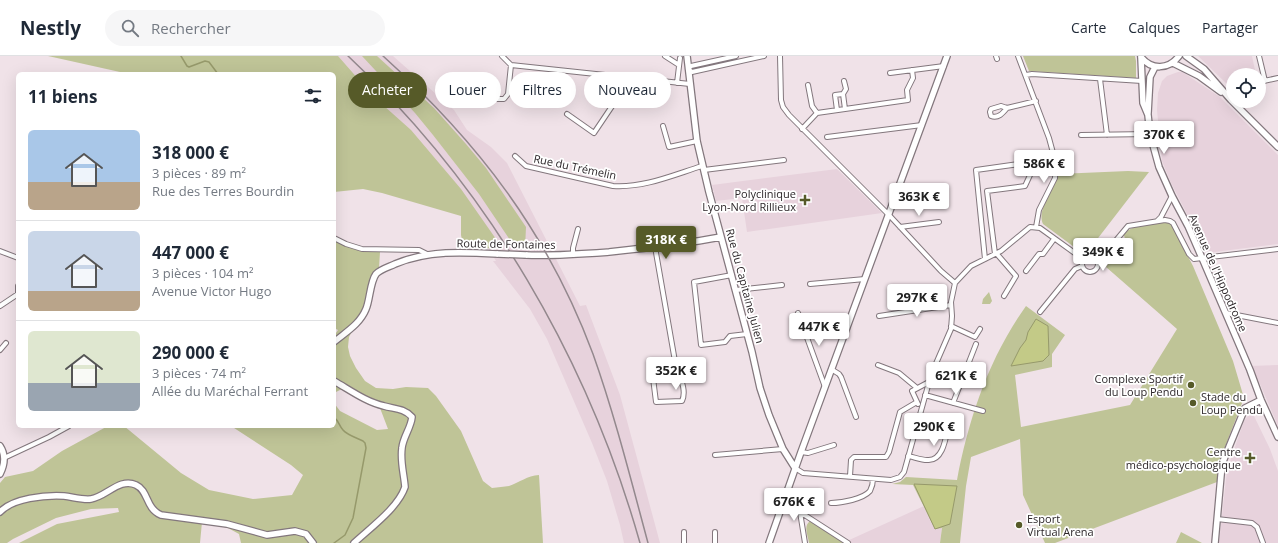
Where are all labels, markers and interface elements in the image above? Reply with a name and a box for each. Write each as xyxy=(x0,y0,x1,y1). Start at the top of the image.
search box xyxy=(105,10,385,46)
text: Nestly xyxy=(20,15,81,41)
icon: search xyxy=(119,17,141,39)
text: Rechercher xyxy=(151,18,231,38)
text: Carte xyxy=(1071,18,1106,37)
text: Calques xyxy=(1128,18,1180,37)
text: Partager xyxy=(1202,18,1258,37)
map controls xyxy=(1226,68,1266,108)
button: locate xyxy=(1226,68,1266,108)
chip: Acheter xyxy=(348,72,427,108)
chip: Louer xyxy=(435,72,501,108)
chip: Filtres xyxy=(509,72,576,108)
chip: Nouveau xyxy=(584,72,671,108)
text: 11 biens xyxy=(28,85,97,108)
icon: filters xyxy=(302,85,324,107)
pin: 370K € xyxy=(1131,121,1197,155)
text: 370K € xyxy=(1143,125,1185,143)
text: 318 000 € xyxy=(152,141,229,164)
icon: home xyxy=(60,146,108,194)
street label: Rue du Trémelin xyxy=(532,150,618,183)
pin: 586K € xyxy=(1011,150,1077,184)
text: 586K € xyxy=(1023,154,1065,172)
text: 3 pièces · 89 m² xyxy=(152,164,246,182)
text: Rue des Terres Bourdin xyxy=(152,182,294,200)
pin: 363K € xyxy=(886,183,952,217)
place label: Polyclinique Lyon-Nord Rillieux xyxy=(702,186,796,214)
text: 363K € xyxy=(898,187,940,205)
marker: Polyclinique Lyon-Nord Rillieux xyxy=(799,194,811,206)
street label: Avenue de l'Hippodrome xyxy=(1186,212,1251,334)
pin: 318K € xyxy=(633,226,699,260)
street label: Rue du Capitaine Julien xyxy=(723,227,768,345)
text: 318K € xyxy=(645,230,687,248)
street label: Route de Fontaines xyxy=(456,235,556,252)
pin: 349K € xyxy=(1070,238,1136,272)
text: 447 000 € xyxy=(152,241,229,264)
text: 349K € xyxy=(1082,242,1124,260)
icon: home xyxy=(60,247,108,295)
text: 3 pièces · 104 m² xyxy=(152,264,253,282)
text: Avenue Victor Hugo xyxy=(152,282,271,300)
pin: 297K € xyxy=(884,284,950,318)
text: 297K € xyxy=(896,288,938,306)
pin: 447K € xyxy=(786,313,852,347)
text: 447K € xyxy=(798,317,840,335)
text: 290 000 € xyxy=(152,341,229,364)
icon: home xyxy=(60,347,108,395)
pin: 352K € xyxy=(643,357,709,391)
text: 352K € xyxy=(655,361,697,379)
pin: 621K € xyxy=(923,362,989,396)
text: 3 pièces · 74 m² xyxy=(152,364,246,382)
text: 621K € xyxy=(935,366,977,384)
place label: Complexe Sportif du Loup Pendu xyxy=(1095,371,1184,399)
marker: Complexe Sportif du Loup Pendu xyxy=(1186,380,1196,390)
text: Allée du Maréchal Ferrant xyxy=(152,382,308,400)
place label: Stade du Loup Pendu xyxy=(1201,389,1263,417)
marker: Stade du Loup Pendu xyxy=(1188,398,1198,408)
pin: 290K € xyxy=(901,413,967,447)
text: 290K € xyxy=(913,417,955,435)
place label: Centre médico-psychologique xyxy=(1126,444,1241,472)
marker: Centre médico-psychologique xyxy=(1244,452,1256,464)
pin: 676K € xyxy=(761,488,827,522)
text: 676K € xyxy=(773,492,815,510)
place label: Esport Virtual Arena xyxy=(1027,511,1094,539)
marker: Esport Virtual Arena xyxy=(1014,520,1024,530)

